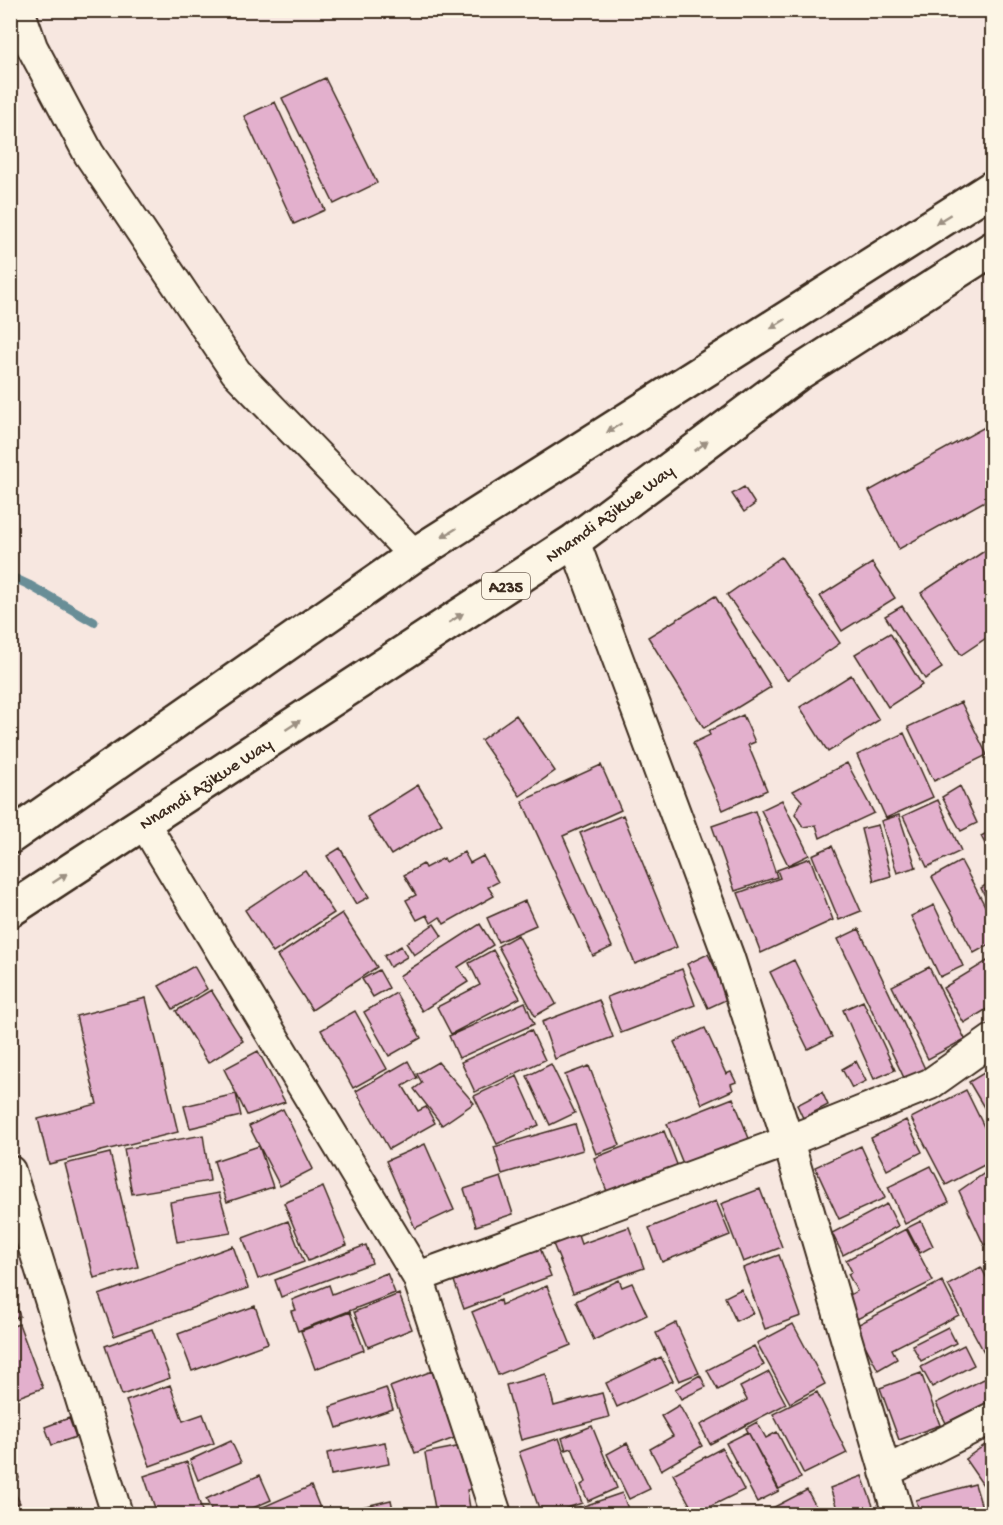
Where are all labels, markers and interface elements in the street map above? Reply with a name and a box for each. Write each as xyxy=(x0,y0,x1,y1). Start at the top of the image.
one-way arrow xyxy=(935,214,951,225)
one-way arrow xyxy=(770,318,786,329)
one-way arrow xyxy=(605,423,622,434)
one-way arrow xyxy=(693,440,709,452)
street label: Nnamdi Azikwe Way xyxy=(542,461,679,569)
one-way arrow xyxy=(441,527,457,538)
road number: A235 xyxy=(482,573,530,599)
one-way arrow xyxy=(448,613,464,624)
one-way arrow xyxy=(285,720,301,731)
street label: Nnamdi Azikwe Way xyxy=(136,734,277,836)
one-way arrow xyxy=(51,872,67,884)

